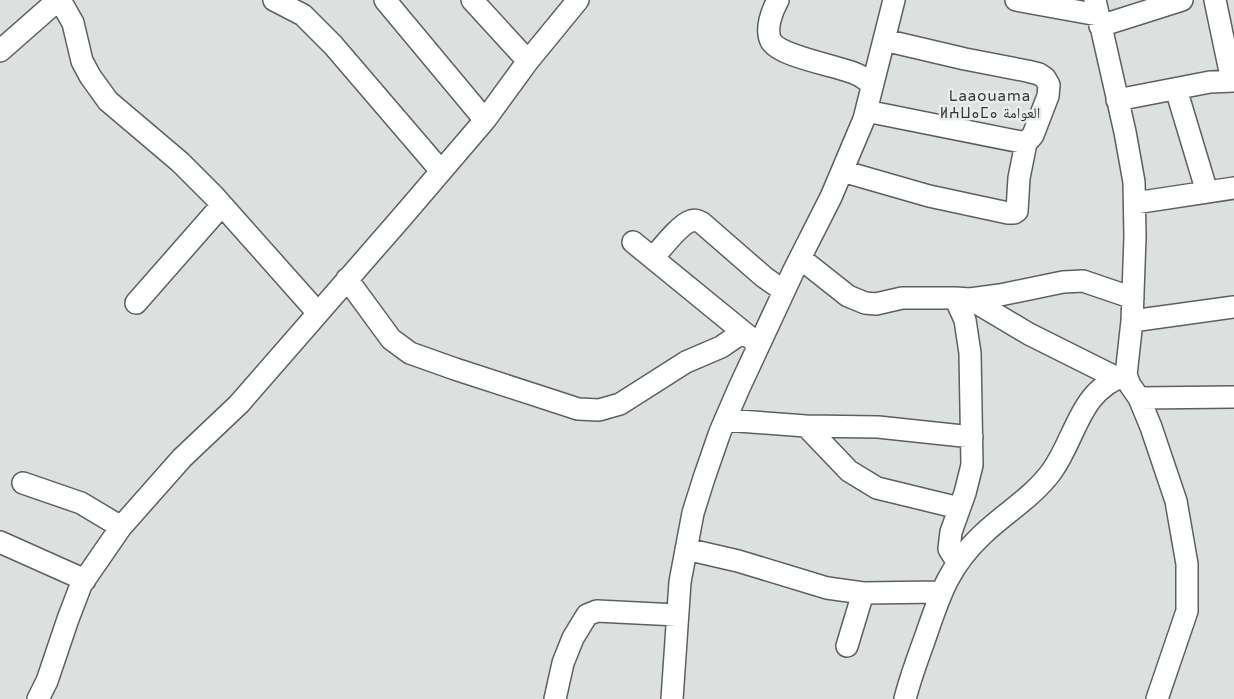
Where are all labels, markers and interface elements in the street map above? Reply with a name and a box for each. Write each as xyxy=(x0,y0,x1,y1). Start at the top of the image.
district label: Laaouama ⵍⵄⵡⴰⵎⴰ العوامة xyxy=(940,87,1040,122)

